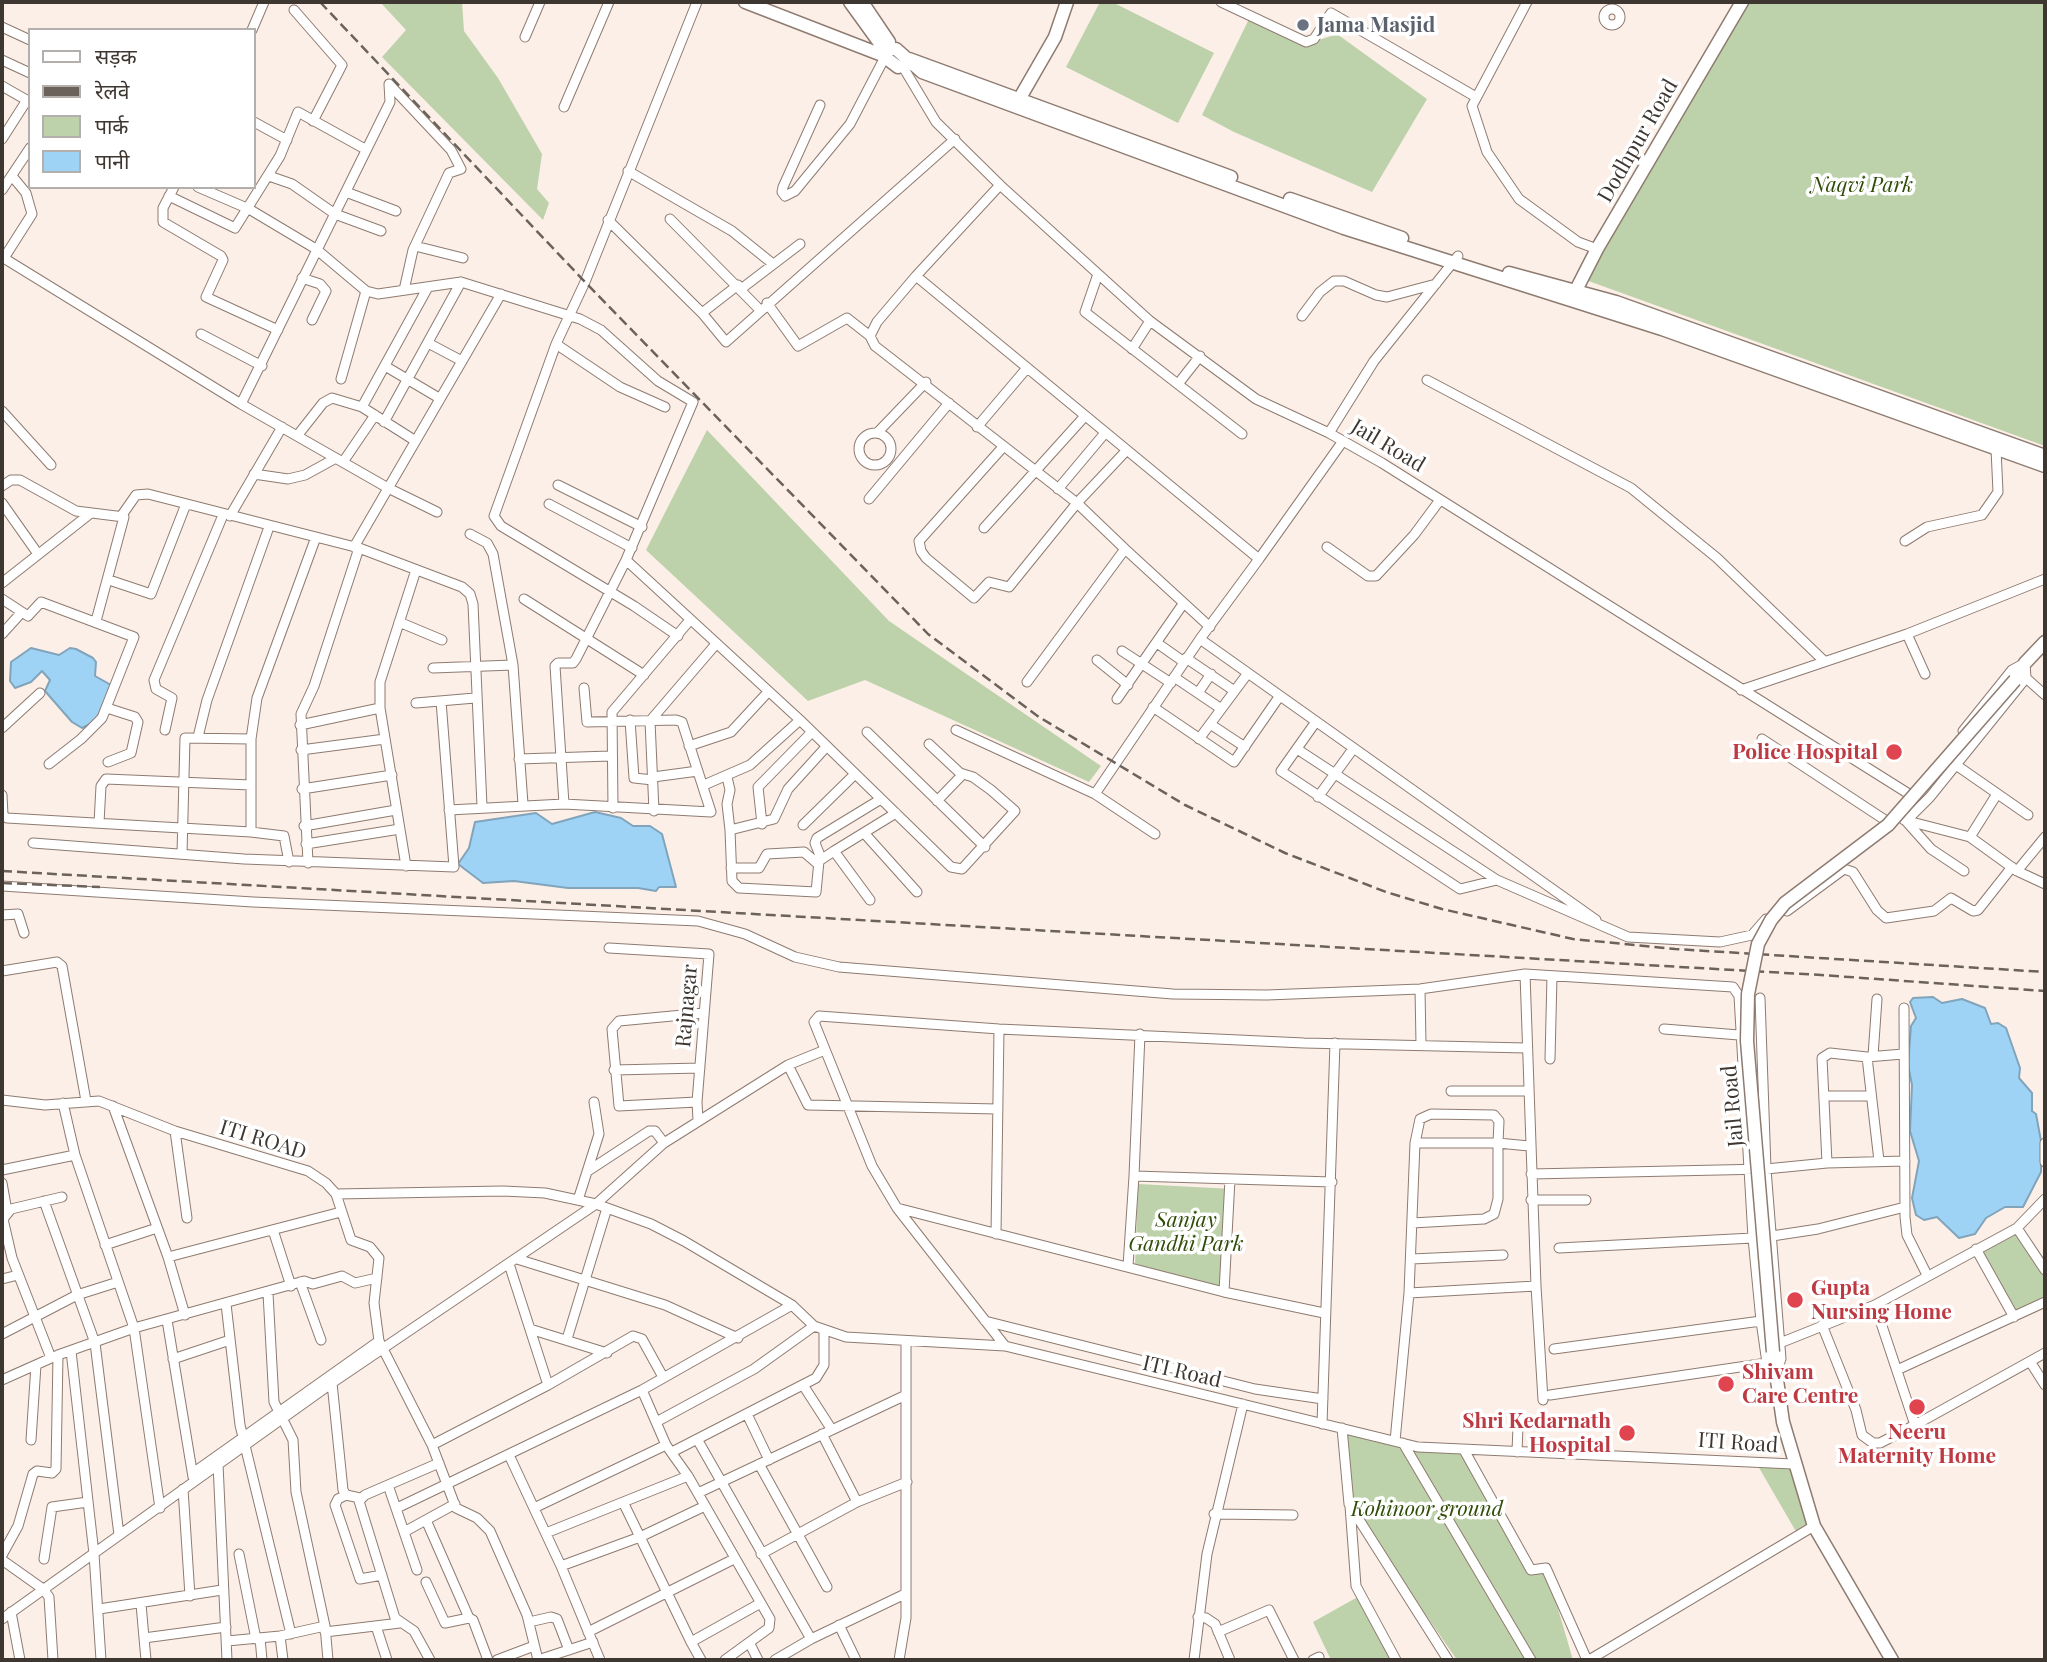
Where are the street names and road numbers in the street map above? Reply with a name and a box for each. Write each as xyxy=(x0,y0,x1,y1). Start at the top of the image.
street label: Dodhpur Road xyxy=(1593,75,1683,207)
street label: Jail Road xyxy=(1346,414,1430,478)
street label: Rajnagar xyxy=(671,963,703,1049)
street label: Jail Road xyxy=(1717,1064,1749,1148)
street label: ITI ROAD xyxy=(217,1115,309,1165)
street label: ITI Road xyxy=(1140,1351,1224,1393)
street label: ITI Road xyxy=(1697,1428,1779,1458)

